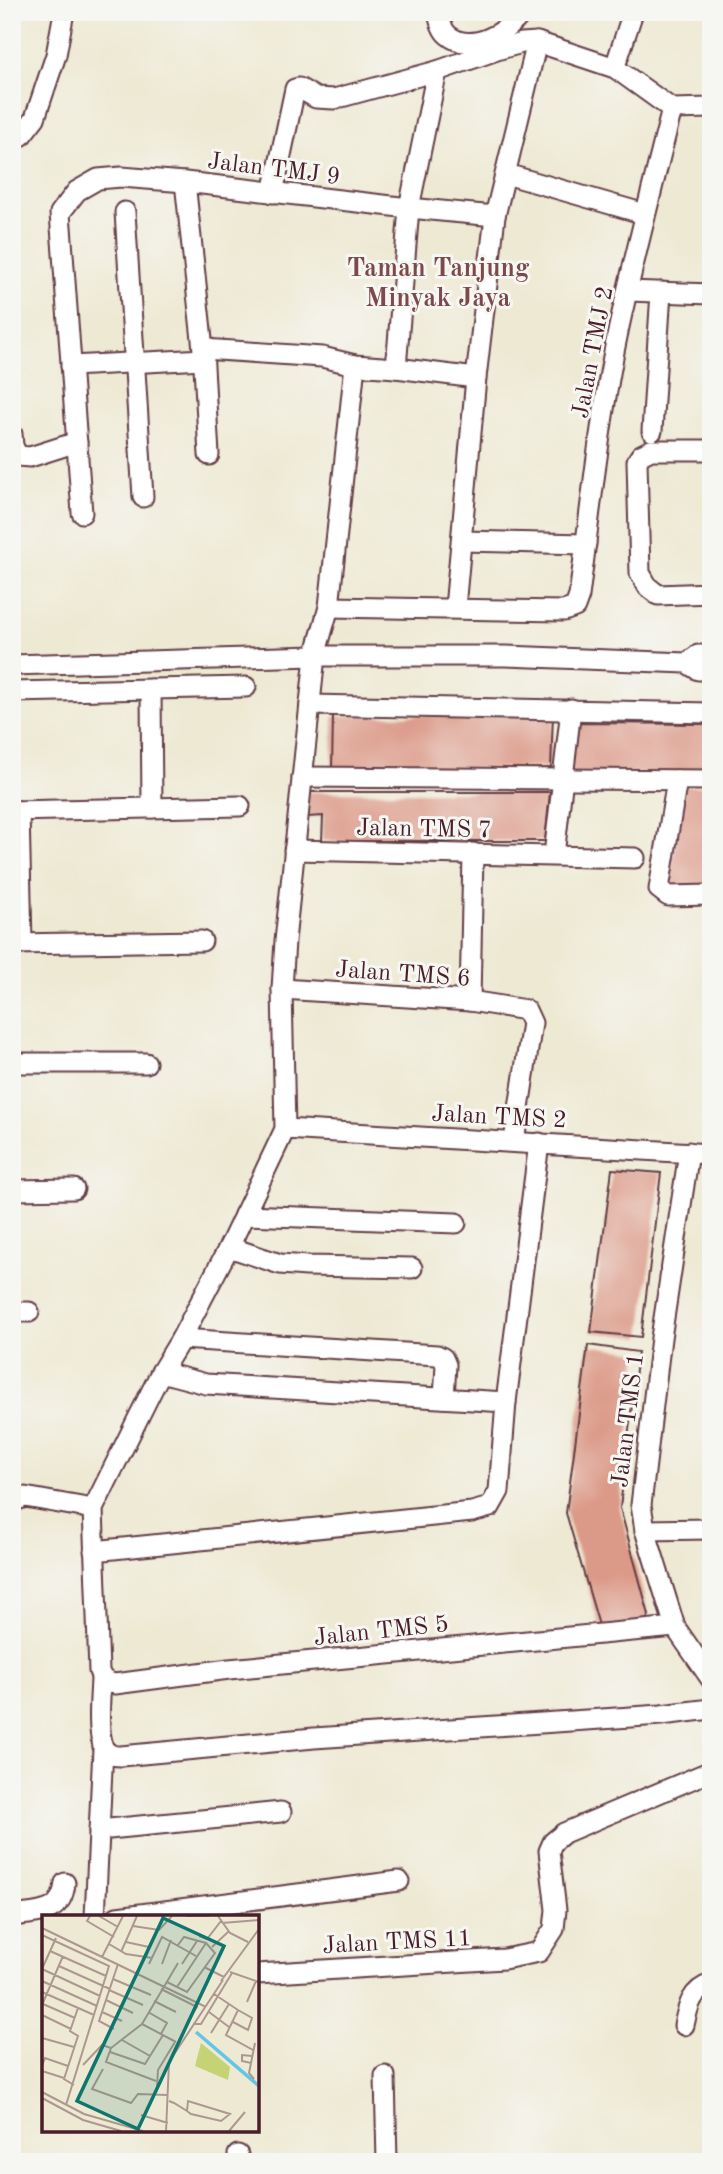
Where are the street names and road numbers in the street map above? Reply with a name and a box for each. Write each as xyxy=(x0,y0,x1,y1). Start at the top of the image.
street label: Jalan TMJ 9 xyxy=(206,150,342,190)
street label: Jalan TMJ 2 xyxy=(569,284,618,420)
street label: Jalan TMS 7 xyxy=(356,817,492,843)
street label: Jalan TMS 6 xyxy=(334,958,471,992)
street label: Jalan TMS 2 xyxy=(431,1102,567,1134)
street label: Jalan TMS 1 xyxy=(609,1351,649,1489)
street label: Jalan TMS 5 xyxy=(313,1613,450,1651)
street label: Jalan TMS 11 xyxy=(322,1927,472,1959)

